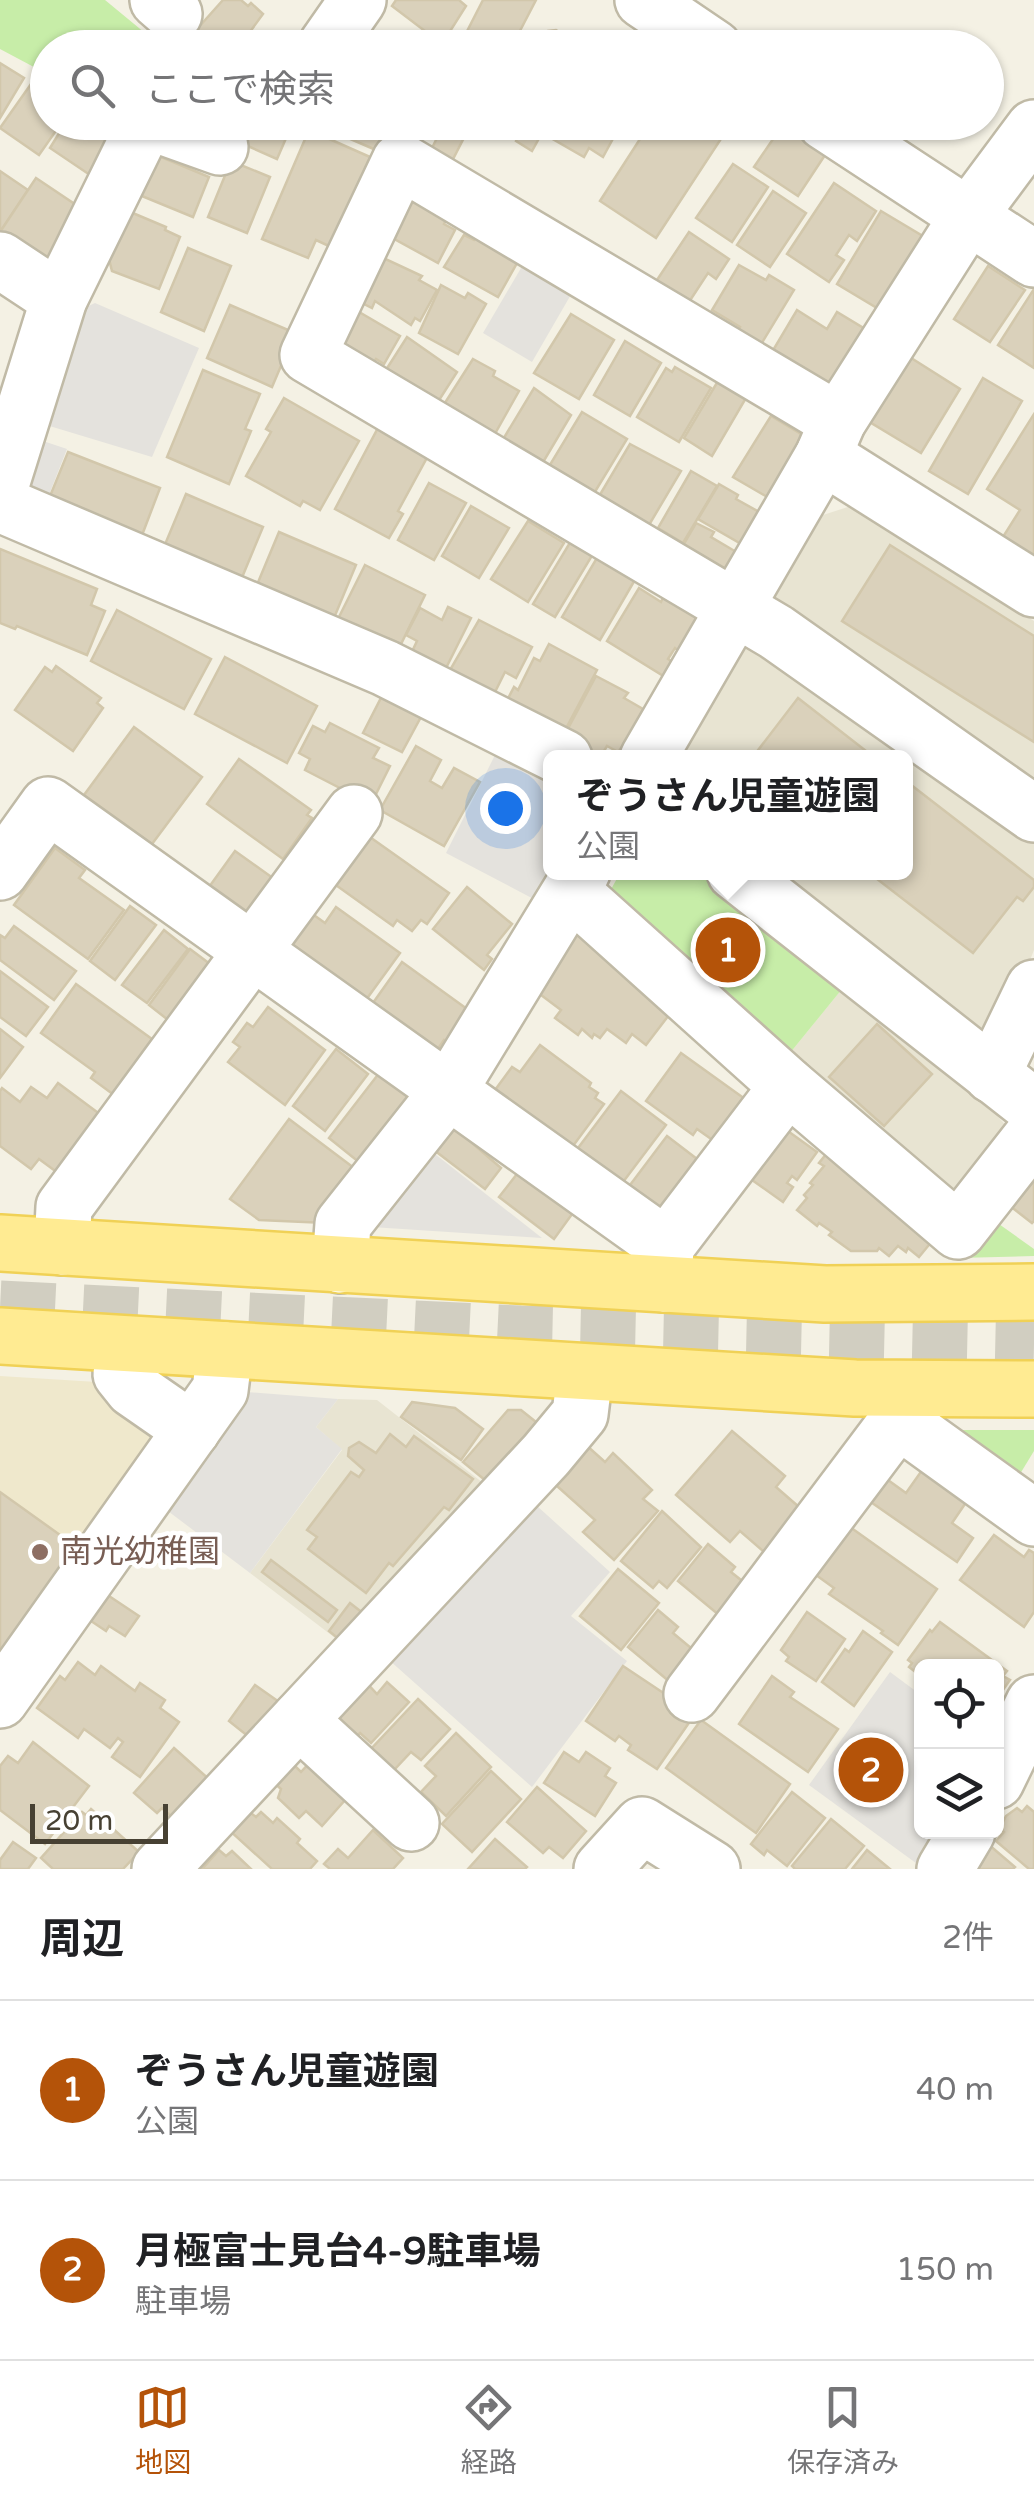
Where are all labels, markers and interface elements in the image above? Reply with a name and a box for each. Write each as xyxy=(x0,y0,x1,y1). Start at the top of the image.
search box xyxy=(30,30,1004,140)
icon: search xyxy=(65,58,120,113)
text: ここで検索 xyxy=(145,67,335,113)
popup xyxy=(543,750,913,880)
text: ぞうさん児童遊園 xyxy=(576,774,880,820)
your location xyxy=(480,783,531,834)
text: 公園 xyxy=(576,828,640,866)
pin: 1 xyxy=(696,912,760,988)
place label: 南光幼稚園 xyxy=(60,1533,220,1571)
marker: 南光幼稚園 xyxy=(29,1541,51,1563)
map controls xyxy=(914,1659,1004,1839)
button: locate xyxy=(914,1659,1004,1749)
pin: 2 xyxy=(838,1732,904,1808)
button: layers xyxy=(914,1749,1004,1839)
scale bar xyxy=(30,1799,168,1844)
text: 20 m xyxy=(45,1804,113,1838)
text: 周辺 xyxy=(40,1914,124,1965)
text: 2件 xyxy=(942,1919,994,1957)
text: ぞうさん児童遊園 xyxy=(135,2049,439,2095)
text: 1 xyxy=(62,2071,83,2109)
text: 40 m xyxy=(916,2071,994,2109)
text: 公園 xyxy=(135,2103,199,2141)
text: 月極富士見台4-9駐車場 xyxy=(135,2229,541,2275)
text: 2 xyxy=(62,2251,83,2289)
text: 150 m xyxy=(896,2251,994,2289)
text: 駐車場 xyxy=(135,2283,231,2321)
tab: 地図 xyxy=(135,2380,191,2480)
tab: 経路 xyxy=(461,2380,517,2480)
tab: 保存済み xyxy=(787,2380,899,2480)

